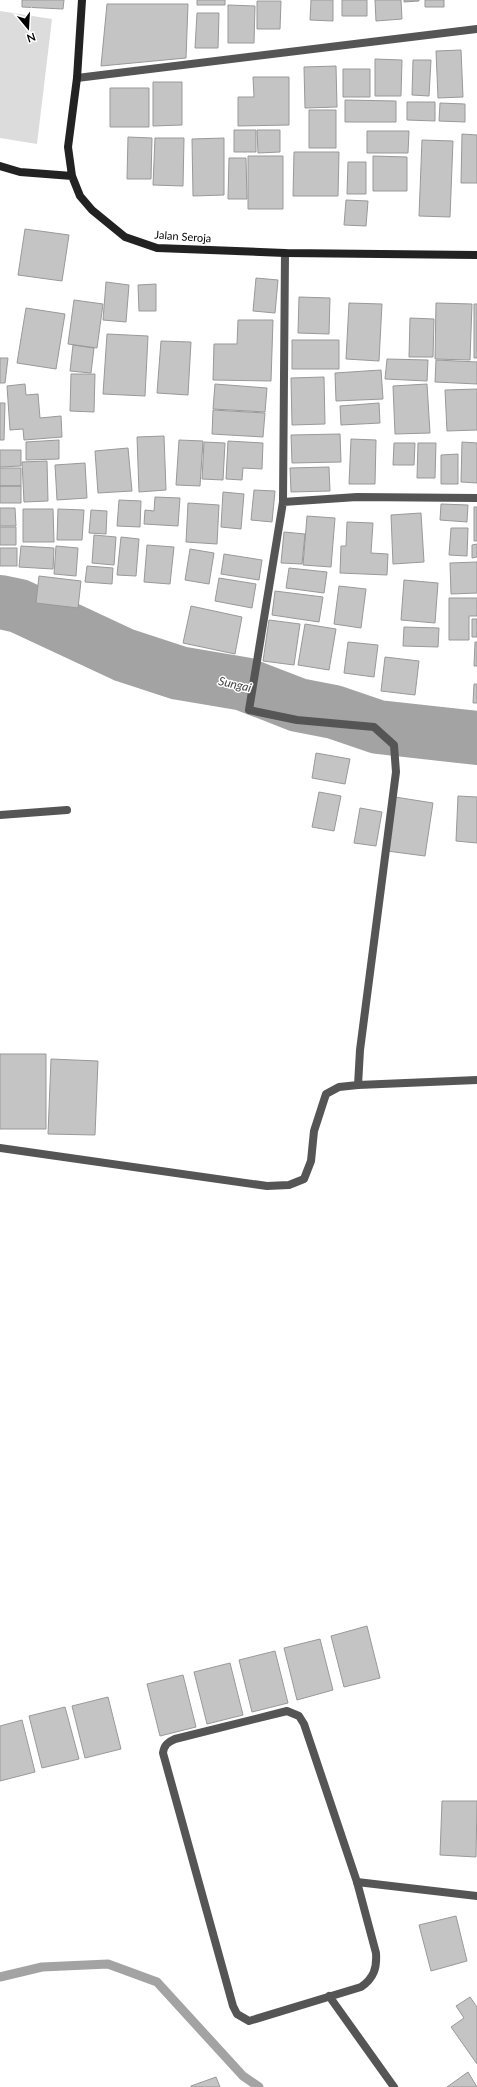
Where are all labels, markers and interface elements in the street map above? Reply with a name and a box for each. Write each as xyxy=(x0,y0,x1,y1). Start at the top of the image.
north arrow xyxy=(8,8,48,48)
text: N xyxy=(25,30,37,45)
street label: Jalan Seroja xyxy=(154,228,212,244)
water label: Sungai xyxy=(217,673,253,695)

